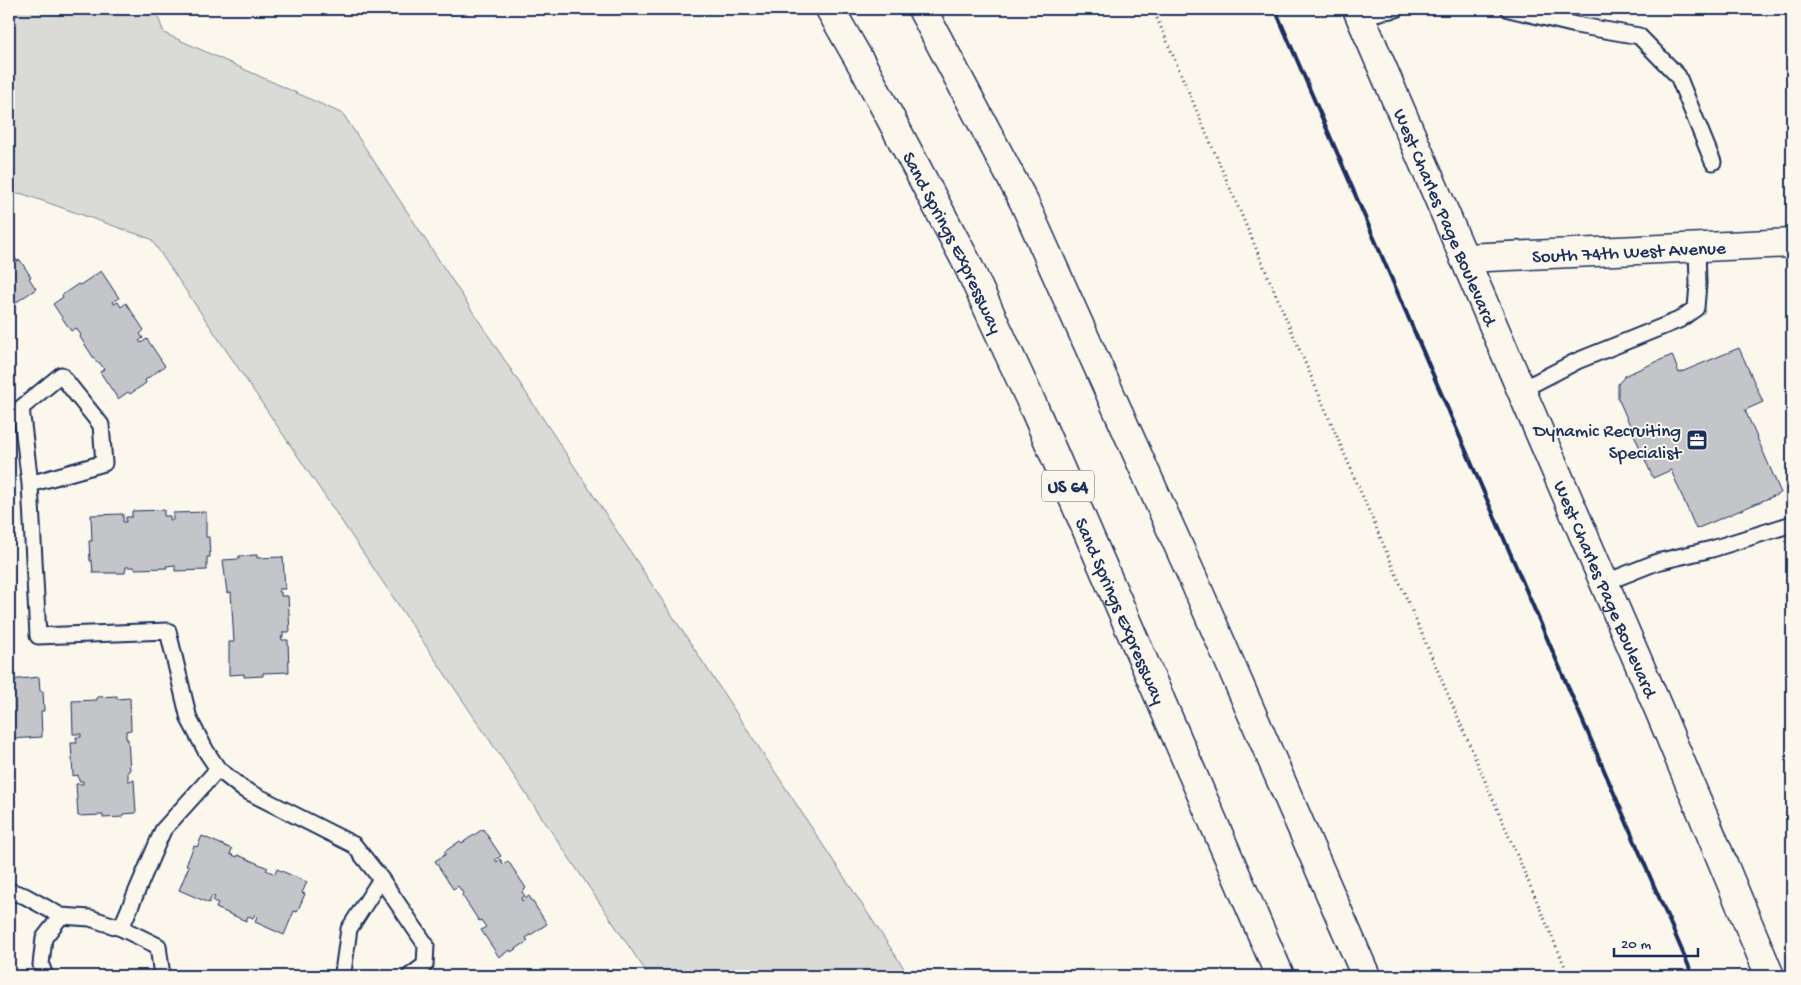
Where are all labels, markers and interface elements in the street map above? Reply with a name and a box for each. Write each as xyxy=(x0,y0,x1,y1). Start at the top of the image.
street label: West Charles Page Boulevard xyxy=(1386,106,1501,332)
street label: Sand Springs Expressway xyxy=(895,149,1006,339)
street label: South 74th West Avenue xyxy=(1532,238,1727,270)
place label: Dynamic Recruiting Specialist xyxy=(1531,421,1683,466)
office icon: Dynamic Recruiting Specialist xyxy=(1685,428,1709,452)
road number: US 64 xyxy=(1042,471,1094,502)
street label: West Charles Page Boulevard xyxy=(1547,478,1661,704)
street label: Sand Springs Expressway xyxy=(1068,515,1169,709)
scale bar xyxy=(1614,925,1697,957)
text: 20 m xyxy=(1621,936,1651,954)

